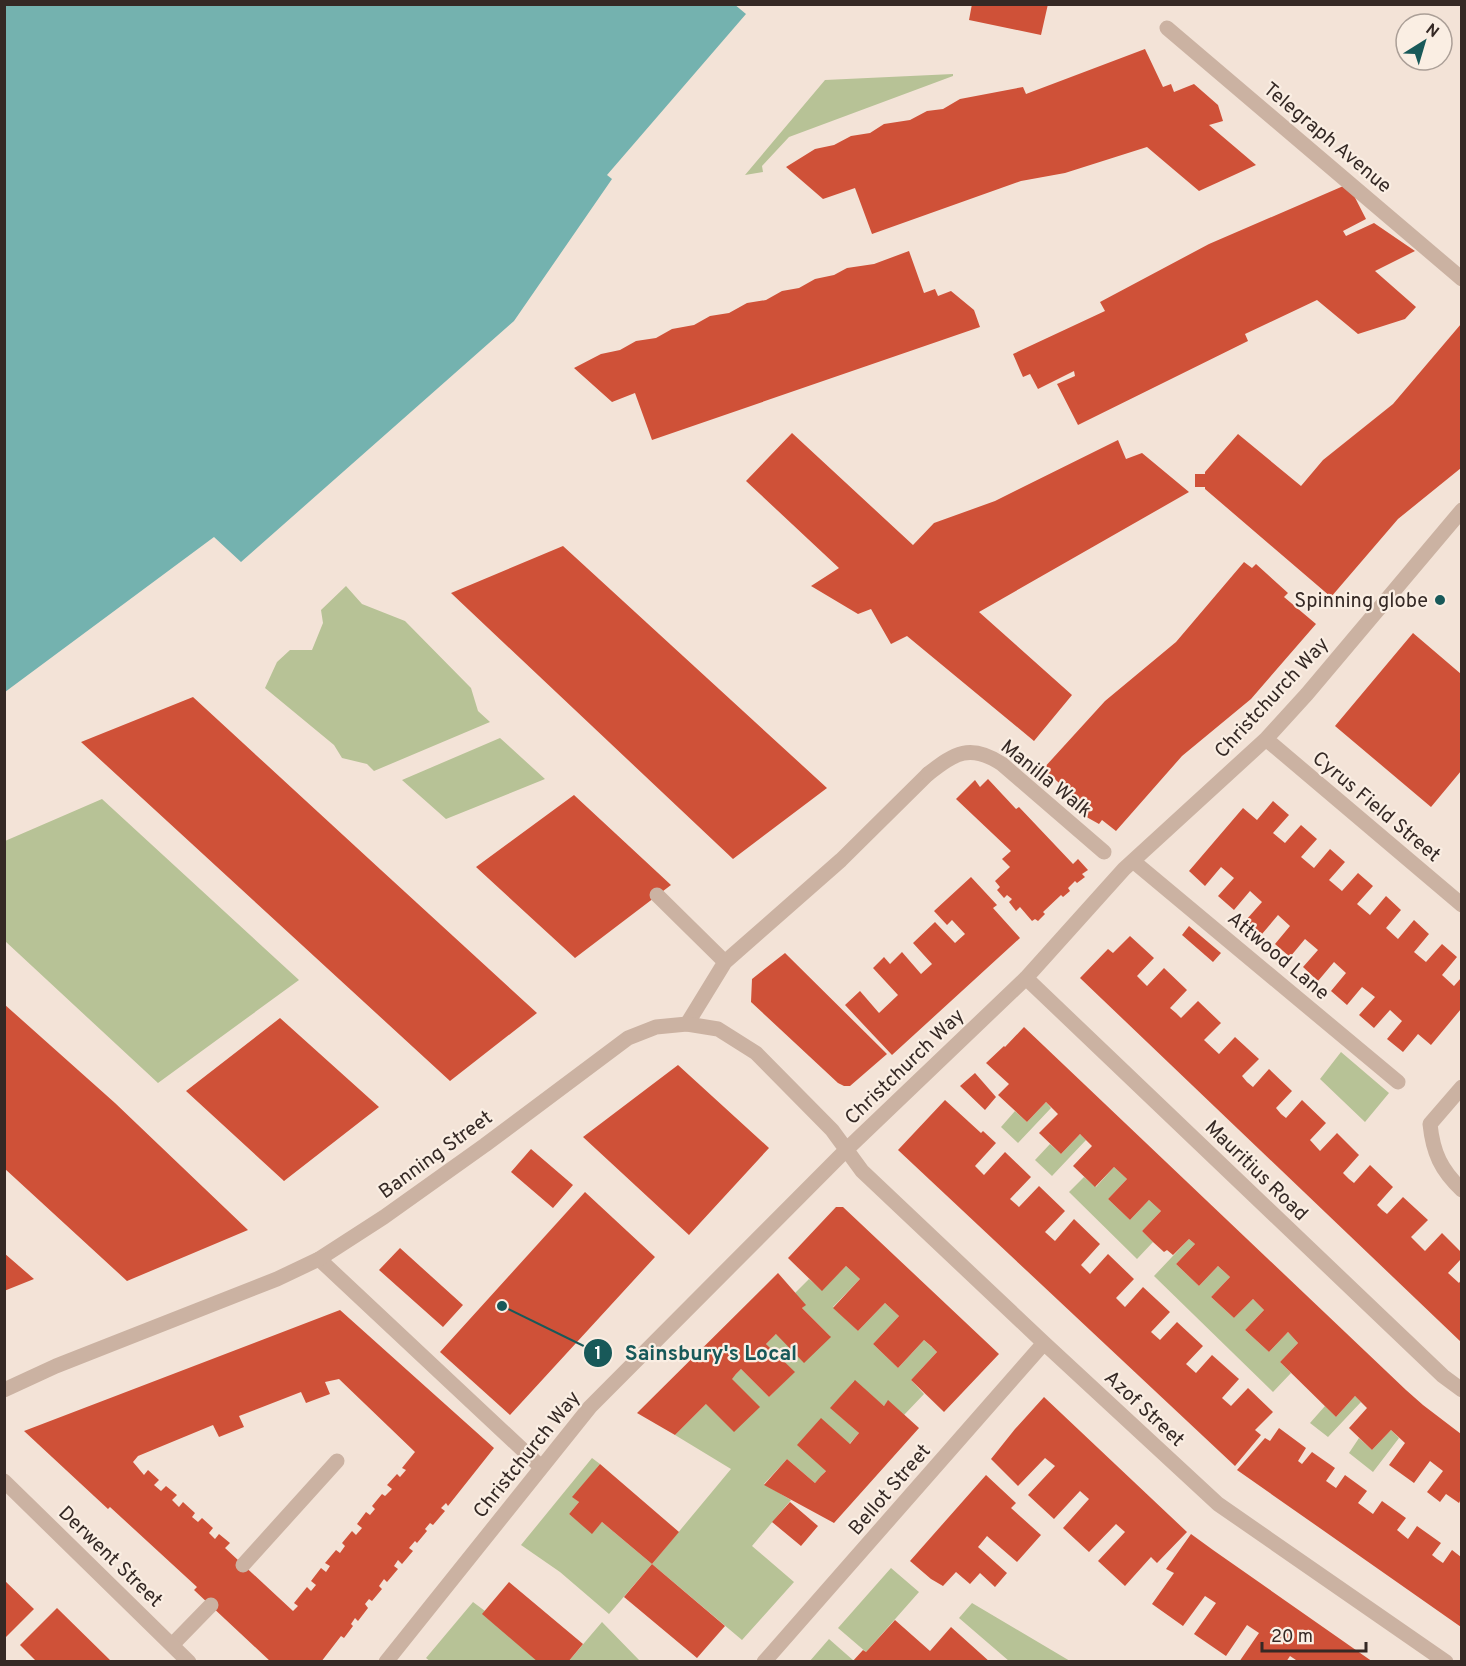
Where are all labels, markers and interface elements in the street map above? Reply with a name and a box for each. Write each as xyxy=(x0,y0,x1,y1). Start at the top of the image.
north arrow xyxy=(1394,12,1454,72)
text: N xyxy=(1421,20,1442,43)
street label: Telegraph Avenue xyxy=(1257,77,1396,200)
place label: Spinning globe xyxy=(1294,589,1428,615)
marker: Spinning globe xyxy=(1433,593,1447,607)
street label: Christchurch Way xyxy=(1210,632,1335,765)
street label: Manilla Walk xyxy=(995,735,1097,824)
street label: Cyrus Field Street xyxy=(1306,746,1445,869)
street label: Attwood Lane xyxy=(1221,906,1334,1007)
street label: Christchurch Way xyxy=(840,1004,971,1131)
street label: Banning Street xyxy=(374,1106,498,1206)
street label: Mauritius Road xyxy=(1198,1116,1313,1227)
callout: Sainsbury's Local xyxy=(583,1334,810,1373)
text: Sainsbury's Local xyxy=(625,1341,797,1368)
text: 1 xyxy=(594,1343,602,1366)
street label: Azof Street xyxy=(1098,1366,1189,1453)
street label: Christchurch Way xyxy=(468,1386,587,1524)
street label: Bellot Street xyxy=(844,1439,937,1541)
street label: Derwent Street xyxy=(52,1501,167,1614)
scale bar xyxy=(1262,1615,1366,1653)
text: 20 m xyxy=(1271,1626,1313,1649)

